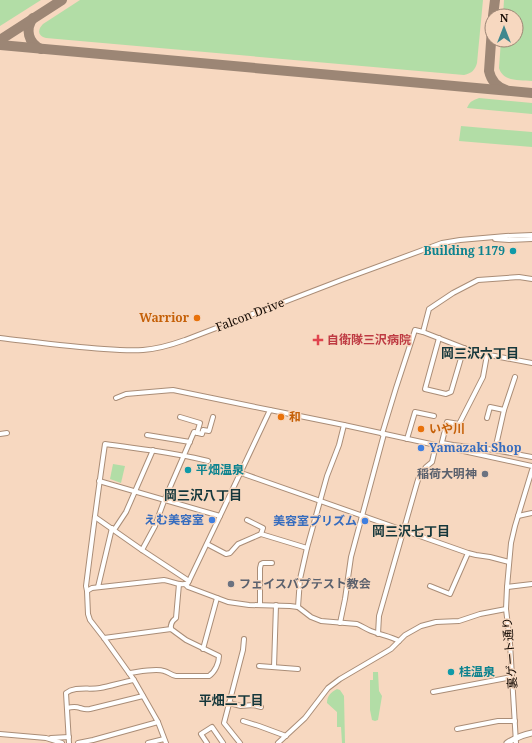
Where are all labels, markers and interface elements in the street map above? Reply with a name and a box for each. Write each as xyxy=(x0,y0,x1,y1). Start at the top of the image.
north arrow xyxy=(484,8,524,48)
text: N xyxy=(500,10,509,25)
place label: Building 1179 xyxy=(424,242,505,259)
marker: Building 1179 xyxy=(508,246,518,256)
street label: Falcon Drive xyxy=(213,294,287,335)
place label: Warrior xyxy=(139,309,190,326)
marker: Warrior xyxy=(192,313,202,323)
place label: 自衛隊三沢病院 xyxy=(327,331,411,348)
marker: 自衛隊三沢病院 xyxy=(312,334,324,346)
district label: 岡三沢六丁目 xyxy=(441,344,519,362)
place label: 和 xyxy=(289,408,301,425)
marker: 和 xyxy=(276,412,286,422)
place label: いや川 xyxy=(429,420,465,437)
marker: いや川 xyxy=(416,424,426,434)
place label: Yamazaki Shop xyxy=(429,439,522,456)
marker: Yamazaki Shop xyxy=(416,443,426,453)
place label: 平畑温泉 xyxy=(196,461,244,478)
marker: 平畑温泉 xyxy=(183,465,193,475)
place label: 稲荷大明神 xyxy=(417,465,477,482)
marker: 稲荷大明神 xyxy=(480,469,490,479)
district label: 岡三沢八丁目 xyxy=(164,486,242,504)
place label: えむ美容室 xyxy=(144,511,204,528)
place label: 美容室プリズム xyxy=(273,512,357,529)
marker: えむ美容室 xyxy=(207,515,217,525)
marker: 美容室プリズム xyxy=(360,516,370,526)
district label: 岡三沢七丁目 xyxy=(372,522,450,540)
place label: フェイスバプテスト教会 xyxy=(239,575,371,592)
marker: フェイスバプテスト教会 xyxy=(226,579,236,589)
street label: 裏ゲート通り xyxy=(498,616,521,690)
place label: 桂温泉 xyxy=(459,663,495,680)
marker: 桂温泉 xyxy=(446,667,456,677)
district label: 平畑二丁目 xyxy=(198,691,264,709)

